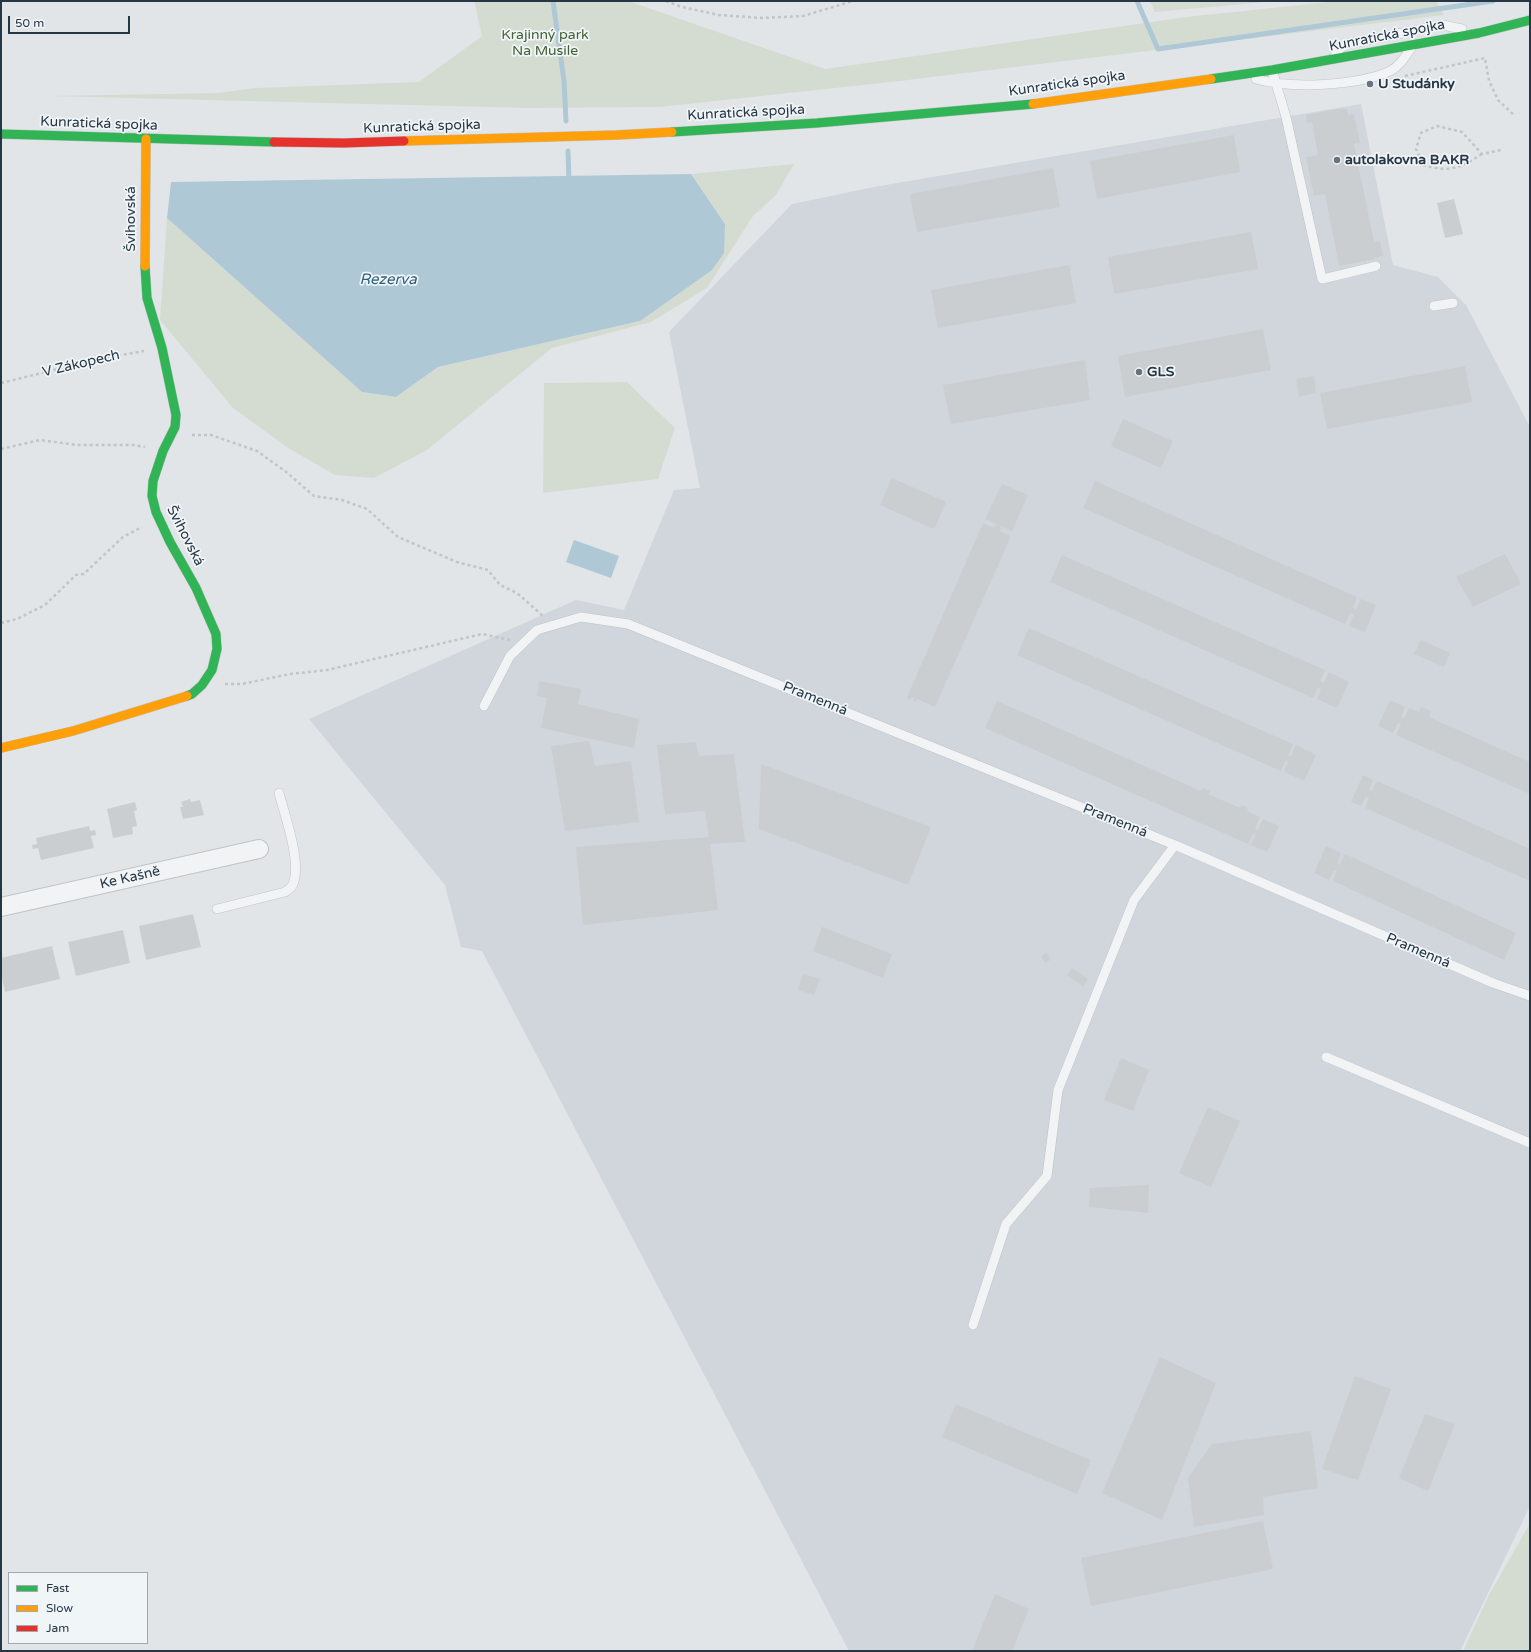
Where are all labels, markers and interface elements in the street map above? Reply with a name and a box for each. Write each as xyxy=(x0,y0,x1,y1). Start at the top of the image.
scale bar xyxy=(10,8,132,34)
text: 50 m xyxy=(15,16,44,30)
street label: Kunratická spojka xyxy=(1328,17,1446,55)
park label: Krajinný park Na Musile xyxy=(501,27,589,60)
street label: Kunratická spojka xyxy=(1008,67,1126,101)
place label: U Studánky xyxy=(1378,76,1455,92)
marker: U Studánky xyxy=(1365,79,1375,89)
street label: Kunratická spojka xyxy=(687,102,805,124)
street label: Kunratická spojka xyxy=(40,114,158,134)
street label: Kunratická spojka xyxy=(363,117,481,137)
place label: autolakovna BAKR xyxy=(1345,152,1469,168)
marker: autolakovna BAKR xyxy=(1332,155,1342,165)
street label: Švihovská xyxy=(123,186,139,252)
water label: Rezerva xyxy=(359,271,417,289)
street label: V Zákopech xyxy=(41,347,121,381)
place label: GLS xyxy=(1147,364,1174,380)
marker: GLS xyxy=(1134,367,1144,377)
street label: Švihovská xyxy=(163,503,207,569)
street label: Pramenná xyxy=(780,678,850,720)
street label: Pramenná xyxy=(1080,800,1150,842)
street label: Ke Kašně xyxy=(98,863,162,893)
street label: Pramenná xyxy=(1383,930,1453,972)
legend xyxy=(8,1572,148,1644)
text: Fast xyxy=(46,1581,69,1595)
text: Slow xyxy=(46,1601,73,1615)
text: Jam xyxy=(46,1621,69,1635)

